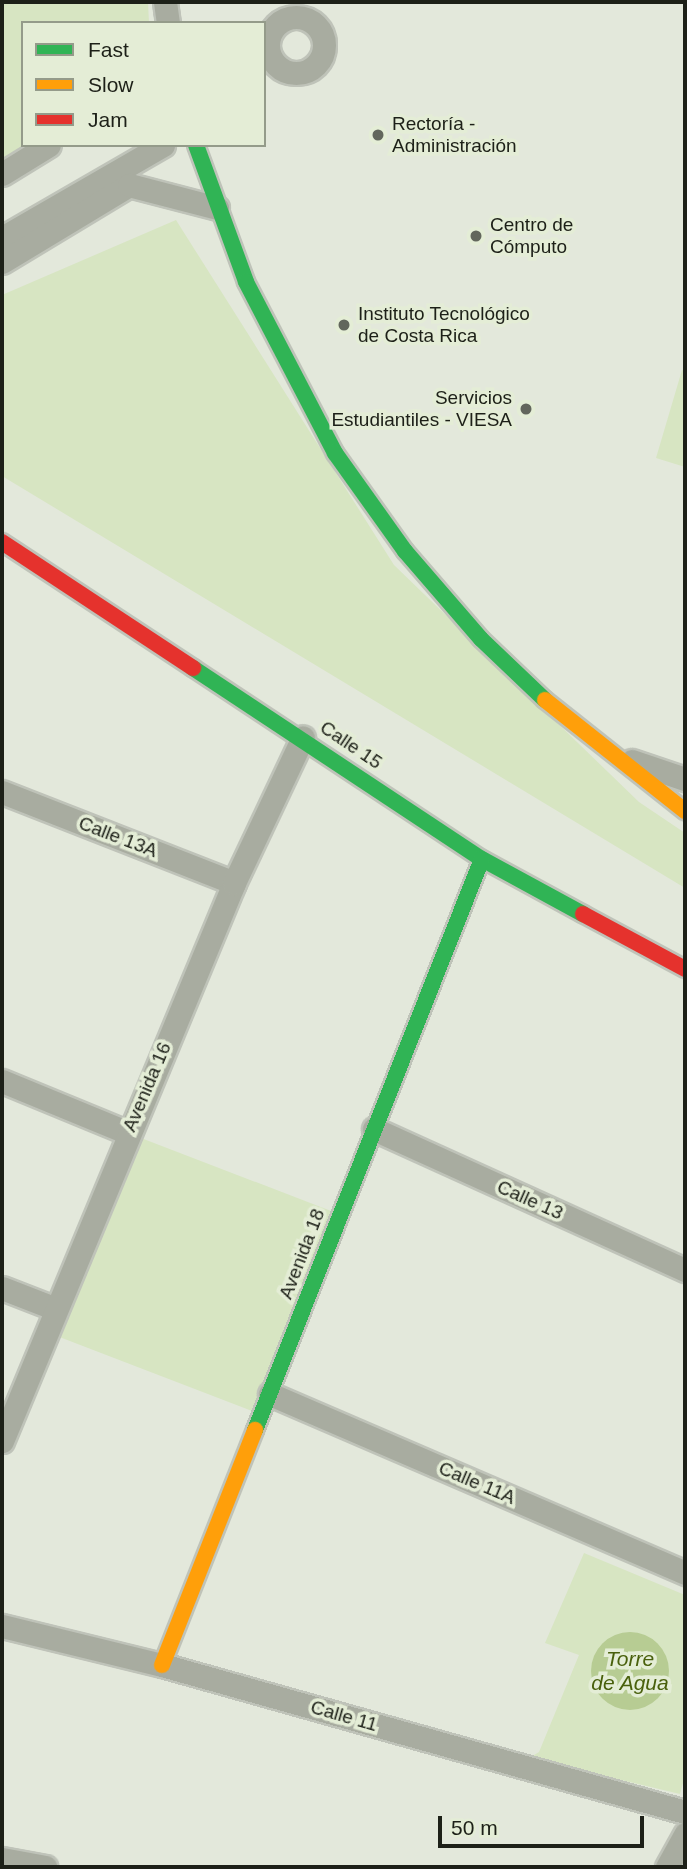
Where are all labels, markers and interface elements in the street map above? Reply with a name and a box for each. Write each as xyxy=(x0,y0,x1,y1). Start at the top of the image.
legend xyxy=(21,21,266,147)
text: Fast xyxy=(88,38,129,61)
text: Slow xyxy=(88,73,134,96)
text: Jam xyxy=(88,108,128,131)
place label: Rectoría - Administración xyxy=(392,113,517,157)
marker: Rectoría - Administración xyxy=(370,127,386,143)
place label: Centro de Cómputo xyxy=(490,214,573,258)
marker: Centro de Cómputo xyxy=(468,228,484,244)
place label: Instituto Tecnológico de Costa Rica xyxy=(358,303,530,347)
marker: Instituto Tecnológico de Costa Rica xyxy=(336,317,352,333)
place label: Servicios Estudiantiles - VIESA xyxy=(331,387,512,431)
marker: Servicios Estudiantiles - VIESA xyxy=(518,401,534,417)
street label: Calle 15 xyxy=(316,716,386,774)
street label: Calle 13A xyxy=(75,812,161,862)
street label: Avenida 16 xyxy=(118,1039,176,1135)
street label: Calle 13 xyxy=(494,1175,566,1225)
street label: Avenida 18 xyxy=(274,1206,330,1302)
street label: Calle 11A xyxy=(435,1457,519,1509)
water label: Torre de Agua xyxy=(591,1646,669,1696)
street label: Calle 11 xyxy=(308,1696,380,1736)
scale bar xyxy=(442,1802,648,1846)
text: 50 m xyxy=(451,1816,498,1839)

